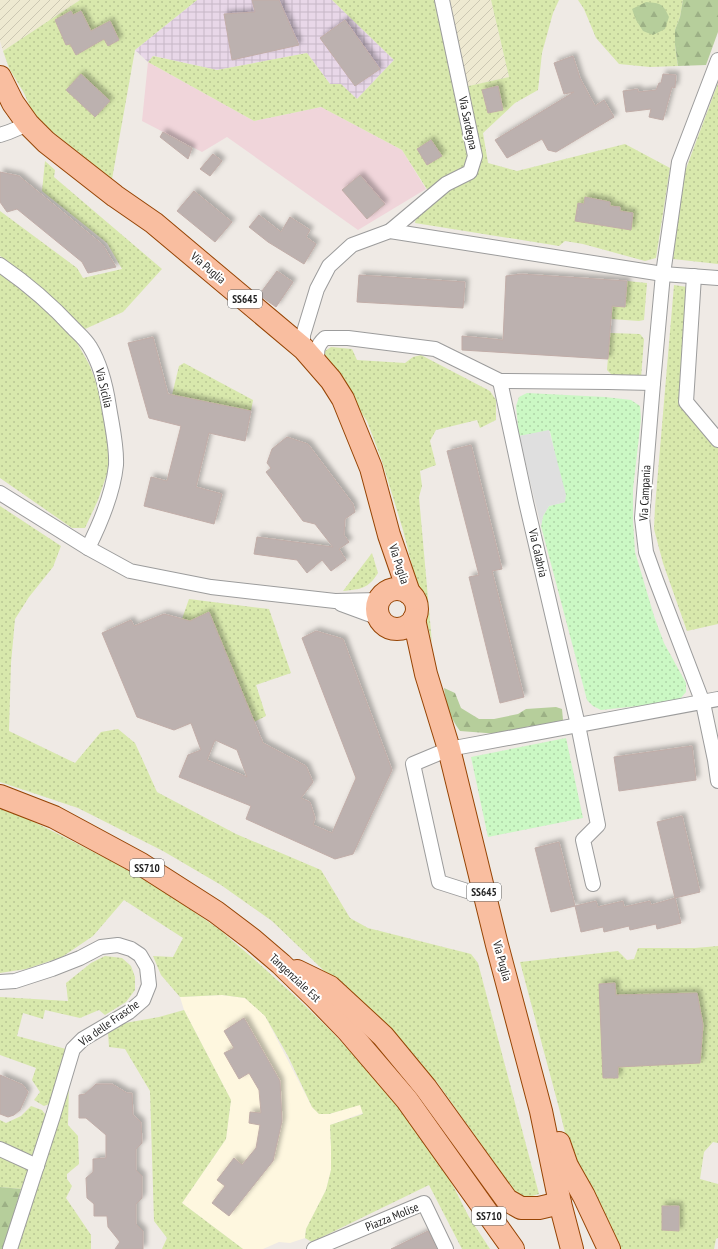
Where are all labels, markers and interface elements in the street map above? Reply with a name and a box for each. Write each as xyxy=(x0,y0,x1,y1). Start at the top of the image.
street label: Via Sardegna xyxy=(455,94,481,151)
street label: Via Puglia xyxy=(187,248,229,287)
road number: SS645 xyxy=(228,290,262,308)
street label: Via Sicilia xyxy=(92,366,116,409)
street label: Via Campania xyxy=(635,464,653,522)
street label: Via Calabria xyxy=(525,526,551,579)
street label: Via Puglia xyxy=(386,541,413,586)
road number: SS710 xyxy=(130,859,164,877)
road number: SS645 xyxy=(467,883,501,901)
street label: Via Puglia xyxy=(490,938,515,983)
street label: Tangenziale Est xyxy=(267,950,324,1006)
street label: Via delle Frasche xyxy=(75,996,142,1049)
street label: Piazza Molise xyxy=(363,1199,421,1234)
road number: SS710 xyxy=(472,1207,506,1225)

